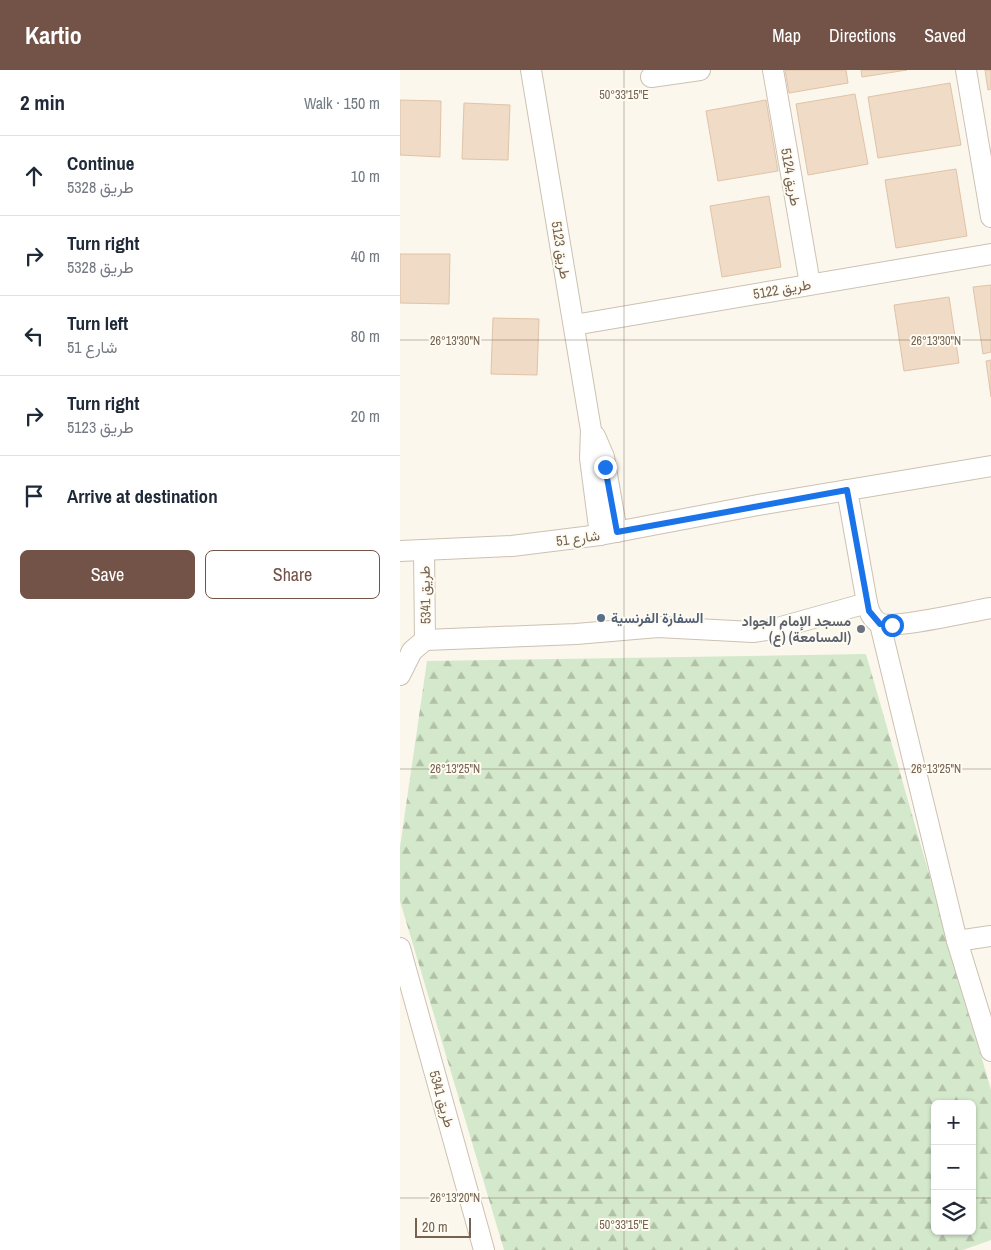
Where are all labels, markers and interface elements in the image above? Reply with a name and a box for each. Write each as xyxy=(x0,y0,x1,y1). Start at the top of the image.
text: Kartio xyxy=(25,19,82,51)
text: Map xyxy=(772,23,801,48)
text: Directions xyxy=(829,23,896,48)
text: Saved xyxy=(924,23,966,48)
text: 50°33'15"E xyxy=(599,87,649,103)
text: 2 min xyxy=(20,88,65,117)
text: Walk · 150 m xyxy=(304,92,380,114)
street label: طريق 5124 xyxy=(777,147,805,207)
text: Continue xyxy=(67,150,135,176)
icon: ahead xyxy=(20,162,48,190)
text: 10 m xyxy=(351,165,380,187)
text: طريق 5328 xyxy=(67,176,134,198)
street label: طريق 5123 xyxy=(548,220,574,280)
text: Turn right xyxy=(67,230,139,256)
icon: right xyxy=(20,242,48,270)
text: 40 m xyxy=(351,245,380,267)
text: طريق 5328 xyxy=(67,256,134,278)
street label: طريق 5122 xyxy=(752,275,812,303)
text: Turn left xyxy=(67,310,128,336)
icon: left xyxy=(20,322,48,350)
text: 80 m xyxy=(351,325,380,347)
text: 26°13'30"N xyxy=(430,333,480,349)
text: 26°13'30"N xyxy=(911,333,961,349)
text: شارع 51 xyxy=(67,336,117,358)
text: Turn right xyxy=(67,390,139,416)
icon: right xyxy=(20,402,48,430)
text: 20 m xyxy=(351,405,380,427)
text: طريق 5123 xyxy=(67,416,134,438)
route end xyxy=(594,456,617,479)
icon: arrive xyxy=(20,482,48,510)
text: Arrive at destination xyxy=(67,483,218,509)
street label: شارع 51 xyxy=(555,526,601,552)
button: Save xyxy=(20,550,195,599)
button: Share xyxy=(205,550,380,599)
street label: طريق 5341 xyxy=(415,566,435,624)
place label: السفارة الفرنسية xyxy=(611,609,703,627)
marker: السفارة الفرنسية xyxy=(595,612,607,624)
place label: مسجد الإمام الجواد (ع) (المسامعة) xyxy=(742,612,851,647)
route start xyxy=(881,614,904,637)
marker: مسجد الإمام الجواد (ع) (المسامعة) xyxy=(855,623,867,635)
text: 26°13'25"N xyxy=(430,761,480,777)
text: 26°13'25"N xyxy=(911,761,961,777)
street label: طريق 5341 xyxy=(425,1068,459,1130)
map controls xyxy=(931,1100,976,1235)
button: + xyxy=(931,1100,976,1145)
button: − xyxy=(931,1145,976,1190)
text: 26°13'20"N xyxy=(430,1190,480,1206)
button: layers xyxy=(931,1190,976,1235)
scale bar xyxy=(415,1215,471,1238)
text: 50°33'15"E xyxy=(599,1217,649,1233)
text: 20 m xyxy=(422,1218,448,1236)

